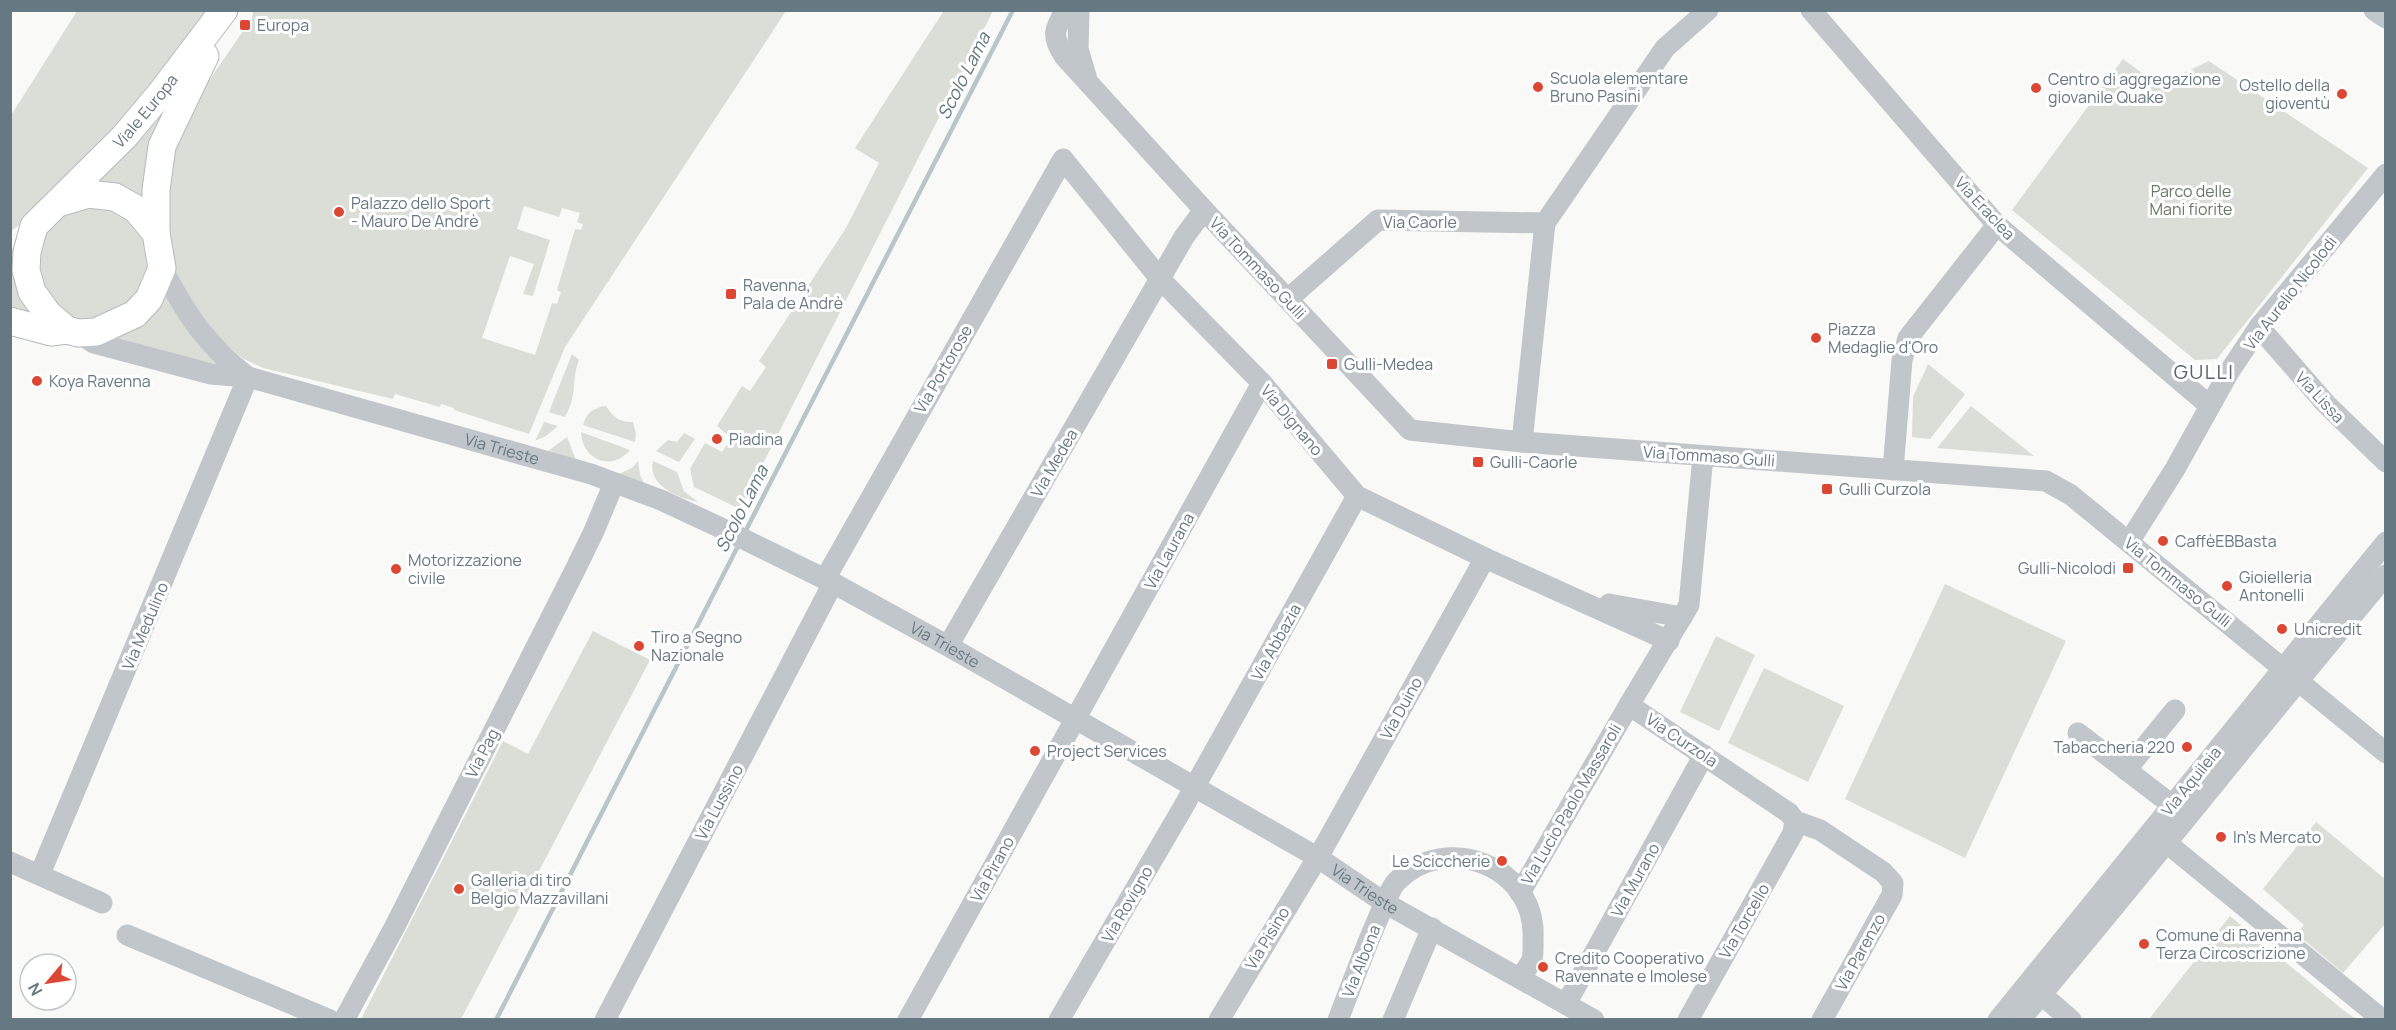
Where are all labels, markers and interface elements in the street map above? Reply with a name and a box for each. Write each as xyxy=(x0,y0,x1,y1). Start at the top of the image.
place label: Europa xyxy=(257,14,309,36)
marker: Europa xyxy=(238,18,252,32)
water label: Scolo Lama xyxy=(931,27,996,123)
place label: Scuola elementare Bruno Pasini xyxy=(1550,67,1688,107)
place label: Centro di aggregazione giovanile Quake xyxy=(2048,68,2221,108)
street label: Viale Europa xyxy=(108,69,183,153)
place label: Ostello della gioventù xyxy=(2239,74,2330,114)
marker: Scuola elementare Bruno Pasini xyxy=(1531,80,1545,94)
marker: Centro di aggregazione giovanile Quake xyxy=(2029,81,2043,95)
marker: Ostello della gioventù xyxy=(2335,87,2349,101)
street label: Via Eraclea xyxy=(1950,172,2020,244)
park label: Parco delle Mani fiorite xyxy=(2150,180,2232,220)
place label: Palazzo dello Sport - Mauro De Andrè xyxy=(351,192,491,232)
marker: Palazzo dello Sport - Mauro De Andrè xyxy=(332,205,346,219)
street label: Via Caorle xyxy=(1383,211,1457,233)
street label: Via Tommaso Gulli xyxy=(1205,212,1311,324)
street label: Via Aurelio Nicolodi xyxy=(2239,231,2341,355)
place label: Ravenna, Pala de Andrè xyxy=(743,274,843,314)
marker: Ravenna, Pala de Andrè xyxy=(724,287,738,301)
place label: Piazza Medaglie d'Oro xyxy=(1828,318,1938,358)
street label: Via Portorose xyxy=(909,321,977,417)
marker: Piazza Medaglie d'Oro xyxy=(1809,331,1823,345)
place label: Gulli-Medea xyxy=(1344,353,1433,375)
marker: Gulli-Medea xyxy=(1325,357,1339,371)
district label: GULLI xyxy=(2174,358,2234,385)
street label: Via Lissa xyxy=(2291,367,2349,427)
place label: Koya Ravenna xyxy=(49,370,151,392)
marker: Koya Ravenna xyxy=(30,374,44,388)
street label: Via Dignano xyxy=(1256,380,1328,460)
street label: Via Medea xyxy=(1026,425,1082,501)
street label: Via Trieste xyxy=(462,428,542,470)
place label: Piadina xyxy=(729,428,783,450)
marker: Piadina xyxy=(710,432,724,446)
street label: Via Tommaso Gulli xyxy=(1642,440,1776,472)
place label: Gulli-Caorle xyxy=(1490,451,1577,473)
marker: Gulli-Caorle xyxy=(1471,455,1485,469)
water label: Scolo Lama xyxy=(709,460,774,556)
place label: Gulli Curzola xyxy=(1839,478,1931,500)
marker: Gulli Curzola xyxy=(1820,482,1834,496)
street label: Via Laurana xyxy=(1139,509,1199,593)
place label: CaffèEBBasta xyxy=(2175,530,2277,552)
street label: Via Tommaso Gulli xyxy=(2120,532,2236,632)
marker: CaffèEBBasta xyxy=(2156,534,2170,548)
place label: Motorizzazione civile xyxy=(408,549,522,589)
place label: Gulli-Nicolodi xyxy=(2018,557,2116,579)
marker: Gulli-Nicolodi xyxy=(2121,561,2135,575)
marker: Motorizzazione civile xyxy=(389,562,403,576)
place label: Gioielleria Antonelli xyxy=(2239,566,2312,606)
street label: Via Medulino xyxy=(117,579,173,673)
marker: Gioielleria Antonelli xyxy=(2220,579,2234,593)
street label: Via Abbazia xyxy=(1246,600,1306,684)
street label: Via Trieste xyxy=(906,616,984,673)
place label: Unicredit xyxy=(2294,618,2362,640)
marker: Unicredit xyxy=(2275,622,2289,636)
place label: Tiro a Segno Nazionale xyxy=(651,626,742,666)
marker: Tiro a Segno Nazionale xyxy=(632,639,646,653)
street label: Via Duino xyxy=(1375,673,1427,743)
street label: Via Curzola xyxy=(1642,708,1722,772)
street label: Via Lucio Paolo Massaroli xyxy=(1516,719,1626,889)
street label: Via Pag xyxy=(460,724,504,782)
place label: Tabaccheria 220 xyxy=(2053,736,2175,758)
place label: Project Services xyxy=(1047,740,1167,762)
marker: Tabaccheria 220 xyxy=(2180,740,2194,754)
street label: Via Aquileia xyxy=(2156,742,2226,820)
marker: Project Services xyxy=(1028,744,1042,758)
street label: Via Lussino xyxy=(690,761,748,843)
place label: In's Mercato xyxy=(2233,826,2321,848)
marker: In's Mercato xyxy=(2214,830,2228,844)
street label: Via Pirano xyxy=(965,832,1019,906)
street label: Via Murano xyxy=(1606,839,1664,921)
place label: Le Sciccherie xyxy=(1392,850,1490,872)
marker: Le Sciccherie xyxy=(1495,854,1509,868)
street label: Via Trieste xyxy=(1327,859,1403,919)
street label: Via Rovigno xyxy=(1096,862,1158,946)
place label: Galleria di tiro Belgio Mazzavillani xyxy=(471,869,609,909)
street label: Via Torcello xyxy=(1714,879,1774,963)
marker: Galleria di tiro Belgio Mazzavillani xyxy=(452,882,466,896)
street label: Via Pisino xyxy=(1240,902,1294,974)
street label: Via Parenzo xyxy=(1830,910,1890,994)
street label: Via Albona xyxy=(1336,921,1386,1001)
place label: Comune di Ravenna Terza Circoscrizione xyxy=(2156,924,2306,964)
marker: Comune di Ravenna Terza Circoscrizione xyxy=(2137,937,2151,951)
place label: Credito Cooperativo Ravennate e Imolese xyxy=(1555,947,1707,987)
north arrow xyxy=(18,952,78,1012)
marker: Credito Cooperativo Ravennate e Imolese xyxy=(1536,960,1550,974)
text: N xyxy=(22,979,47,1000)

